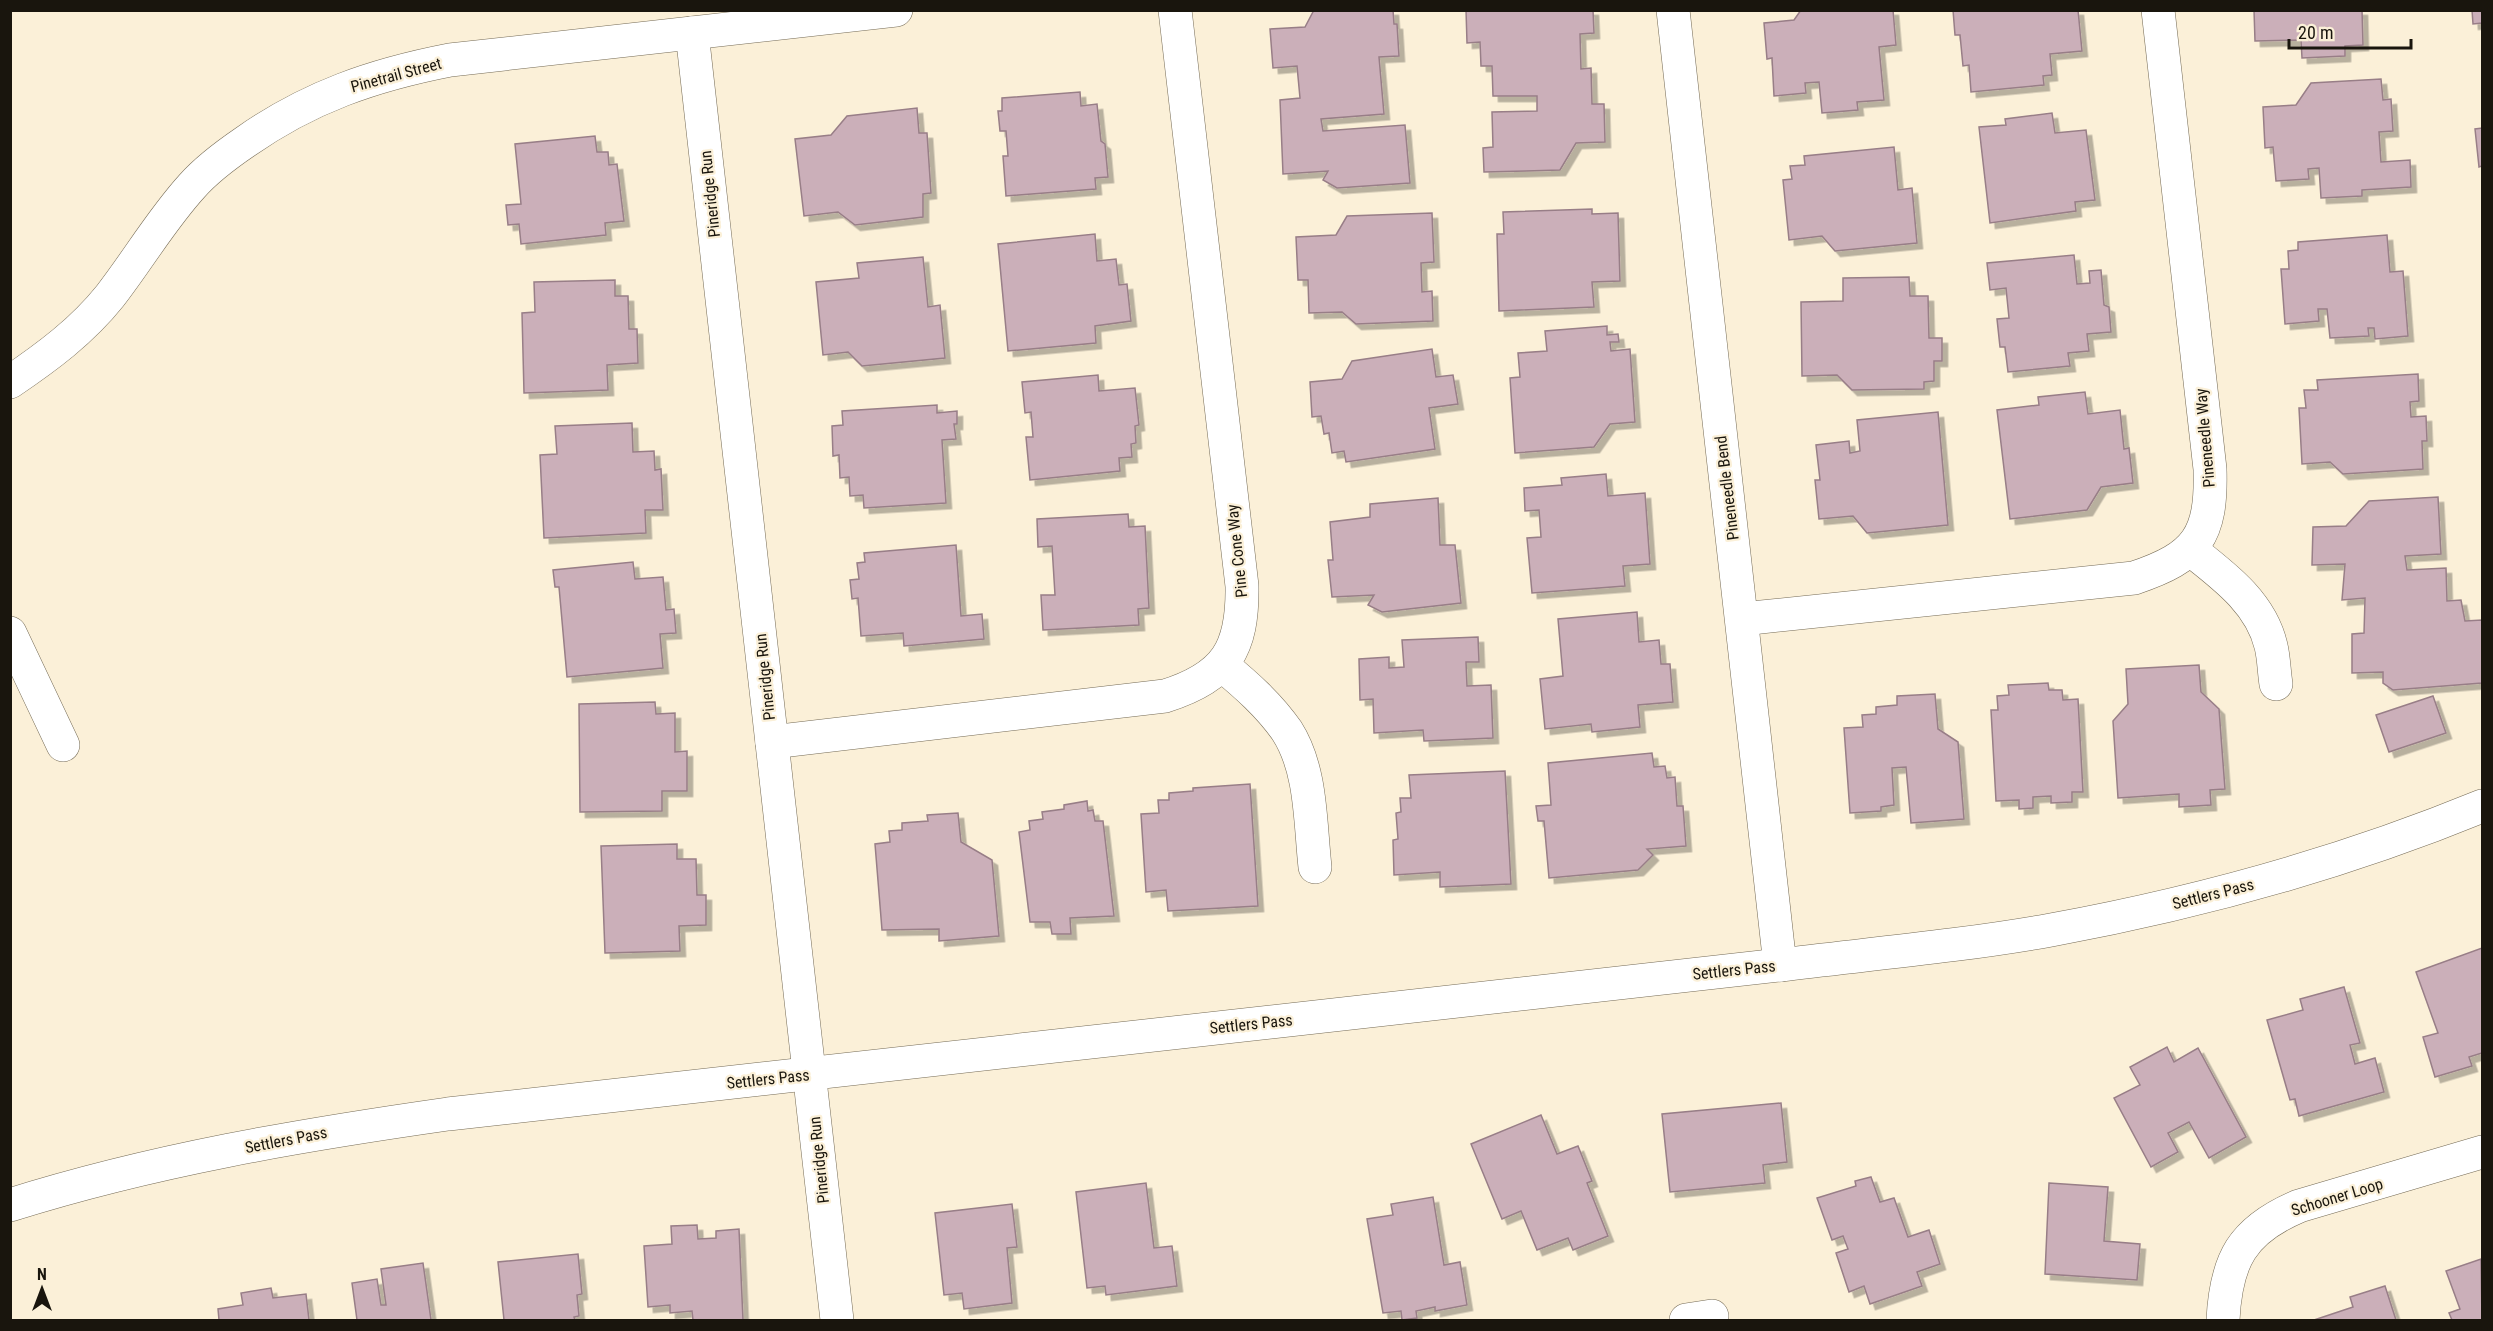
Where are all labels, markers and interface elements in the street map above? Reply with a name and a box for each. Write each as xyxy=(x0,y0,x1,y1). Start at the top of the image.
scale bar xyxy=(2289,12,2410,50)
text: 20 m xyxy=(2298,22,2333,43)
street label: Pinetrail Street xyxy=(348,54,444,96)
street label: Pineridge Run xyxy=(696,150,724,238)
street label: Pineneedle Way xyxy=(2191,387,2219,488)
street label: Pineneedle Bend xyxy=(1711,435,1743,541)
street label: Pine Cone Way xyxy=(1223,503,1251,599)
street label: Pineridge Run xyxy=(751,633,779,721)
street label: Settlers Pass xyxy=(2170,875,2256,913)
street label: Settlers Pass xyxy=(1692,956,1776,984)
street label: Settlers Pass xyxy=(1209,1010,1293,1038)
street label: Settlers Pass xyxy=(726,1065,810,1093)
street label: Pineridge Run xyxy=(805,1116,833,1204)
street label: Settlers Pass xyxy=(243,1123,329,1157)
street label: Schooner Loop xyxy=(2289,1174,2385,1220)
north arrow xyxy=(12,1259,72,1319)
text: N xyxy=(37,1265,47,1284)

